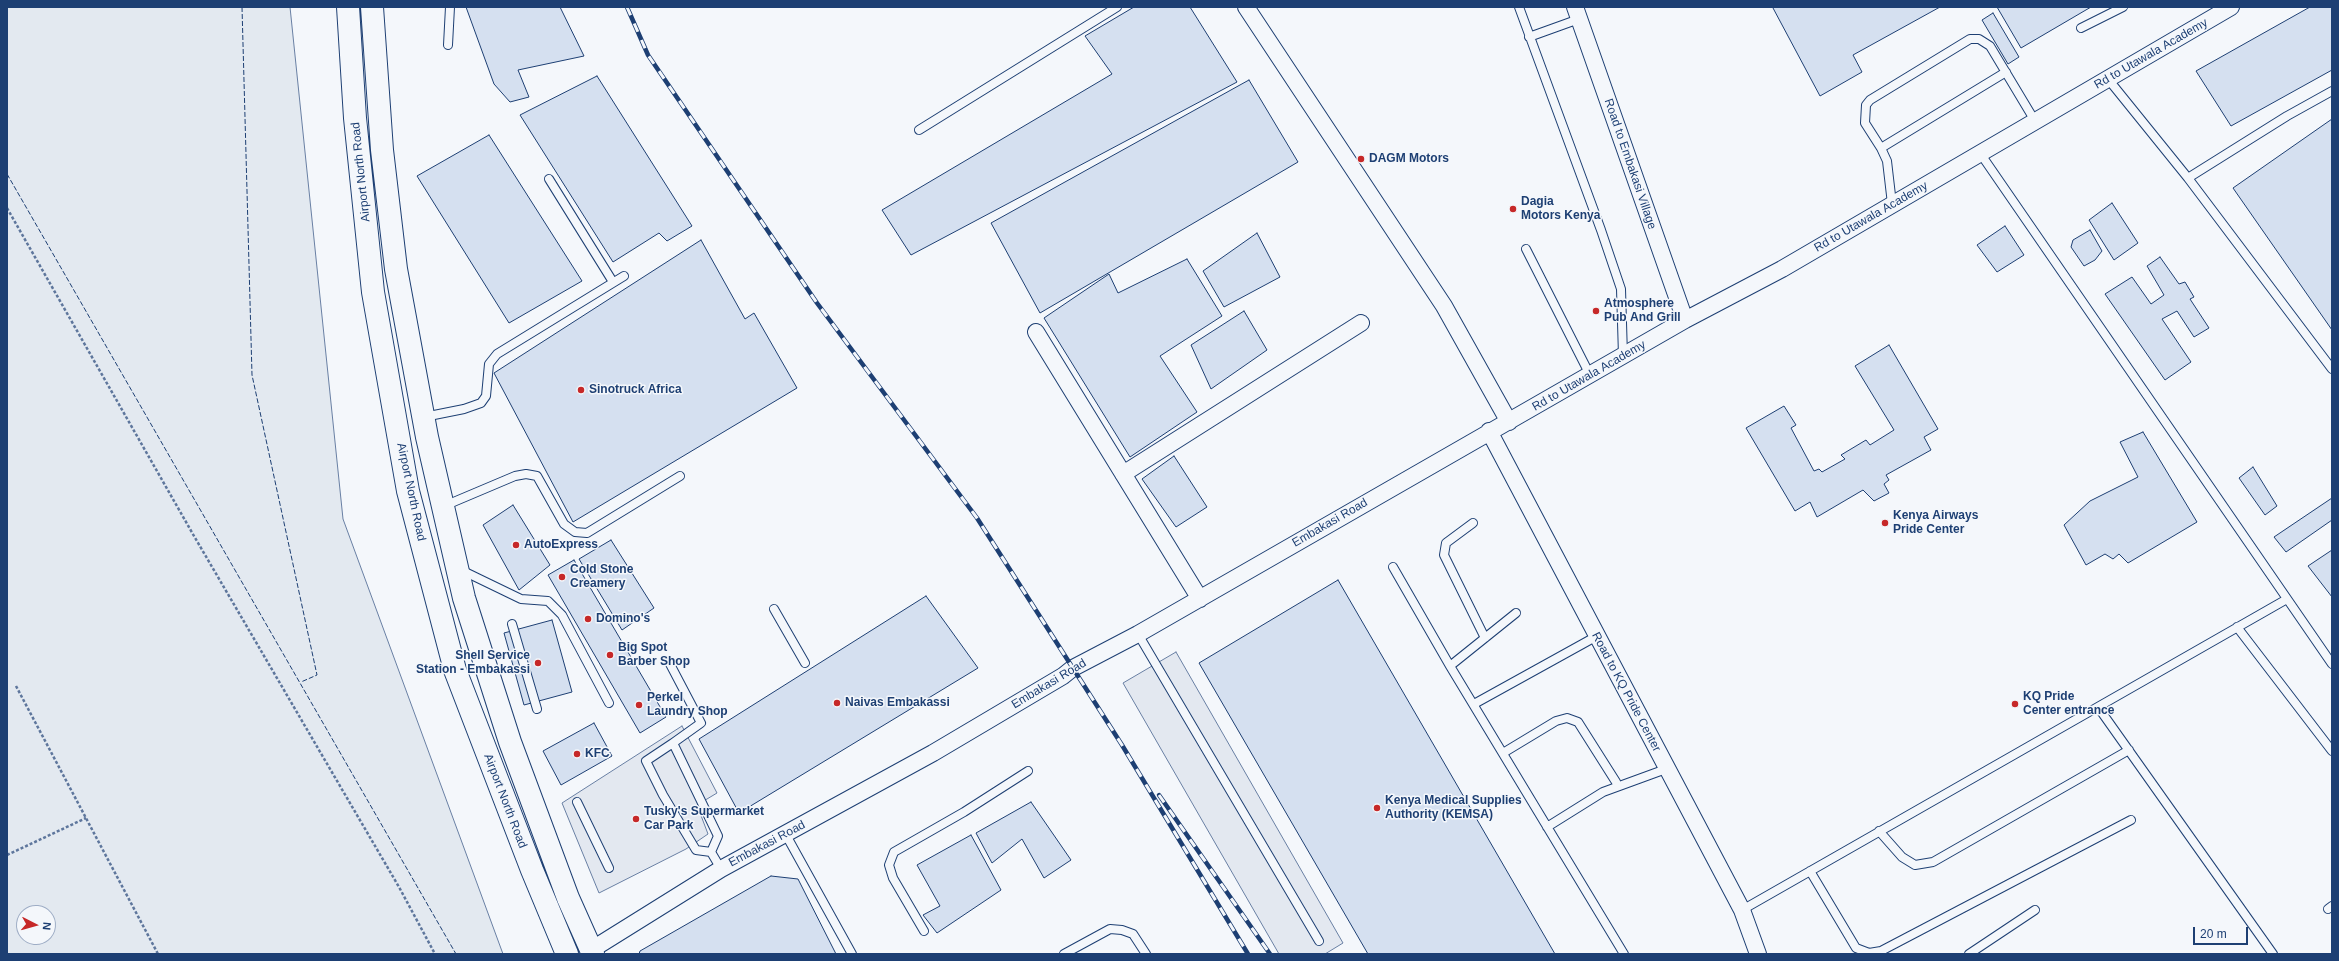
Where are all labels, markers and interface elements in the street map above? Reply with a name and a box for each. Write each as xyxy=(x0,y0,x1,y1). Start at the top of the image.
street label: Rd to Utawala Academy xyxy=(2092,16,2210,92)
street label: Road to Embakasi Village xyxy=(1601,97,1659,231)
street label: Airport North Road xyxy=(349,121,373,223)
place label: DAGM Motors xyxy=(1369,152,1449,166)
marker: DAGM Motors xyxy=(1356,154,1366,164)
street label: Rd to Utawala Academy xyxy=(1812,179,1930,255)
place label: Dagia Motors Kenya xyxy=(1521,195,1600,223)
marker: Dagia Motors Kenya xyxy=(1508,204,1518,214)
place label: Atmosphere Pub And Grill xyxy=(1604,297,1681,325)
marker: Atmosphere Pub And Grill xyxy=(1591,306,1601,316)
street label: Rd to Utawala Academy xyxy=(1530,338,1648,414)
place label: Sinotruck Africa xyxy=(589,383,682,397)
marker: Sinotruck Africa xyxy=(576,385,586,395)
street label: Airport North Road xyxy=(394,442,428,542)
street label: Embakasi Road xyxy=(1290,496,1370,550)
place label: Kenya Airways Pride Center xyxy=(1893,509,1978,537)
marker: Kenya Airways Pride Center xyxy=(1880,518,1890,528)
place label: AutoExpress xyxy=(524,538,598,552)
marker: AutoExpress xyxy=(511,540,521,550)
place label: Cold Stone Creamery xyxy=(570,563,633,591)
marker: Cold Stone Creamery xyxy=(557,572,567,582)
place label: Domino's xyxy=(596,612,650,626)
marker: Domino's xyxy=(583,614,593,624)
street label: Road to KQ Pride Center xyxy=(1588,630,1664,754)
place label: Big Spot Barber Shop xyxy=(618,641,690,669)
place label: Shell Service Station - Embakassi xyxy=(416,649,530,677)
marker: Big Spot Barber Shop xyxy=(605,650,615,660)
street label: Embakasi Road xyxy=(1009,656,1089,712)
marker: Shell Service Station - Embakassi xyxy=(533,658,543,668)
place label: KQ Pride Center entrance xyxy=(2023,690,2114,718)
place label: Perkel Laundry Shop xyxy=(647,691,728,719)
place label: Naivas Embakassi xyxy=(845,696,950,710)
marker: Naivas Embakassi xyxy=(832,698,842,708)
marker: KQ Pride Center entrance xyxy=(2010,699,2020,709)
marker: Perkel Laundry Shop xyxy=(634,700,644,710)
place label: KFC xyxy=(585,747,610,761)
marker: KFC xyxy=(572,749,582,759)
street label: Airport North Road xyxy=(480,752,530,850)
place label: Kenya Medical Supplies Authority (KEMSA) xyxy=(1385,794,1522,822)
marker: Kenya Medical Supplies Authority (KEMSA) xyxy=(1372,803,1382,813)
place label: Tusky's Supermarket Car Park xyxy=(644,805,764,833)
marker: Tusky's Supermarket Car Park xyxy=(631,814,641,824)
street label: Embakasi Road xyxy=(726,818,808,870)
north arrow xyxy=(16,905,56,945)
scale bar xyxy=(2195,919,2250,945)
text: N xyxy=(41,922,53,931)
text: 20 m xyxy=(2200,927,2227,941)

